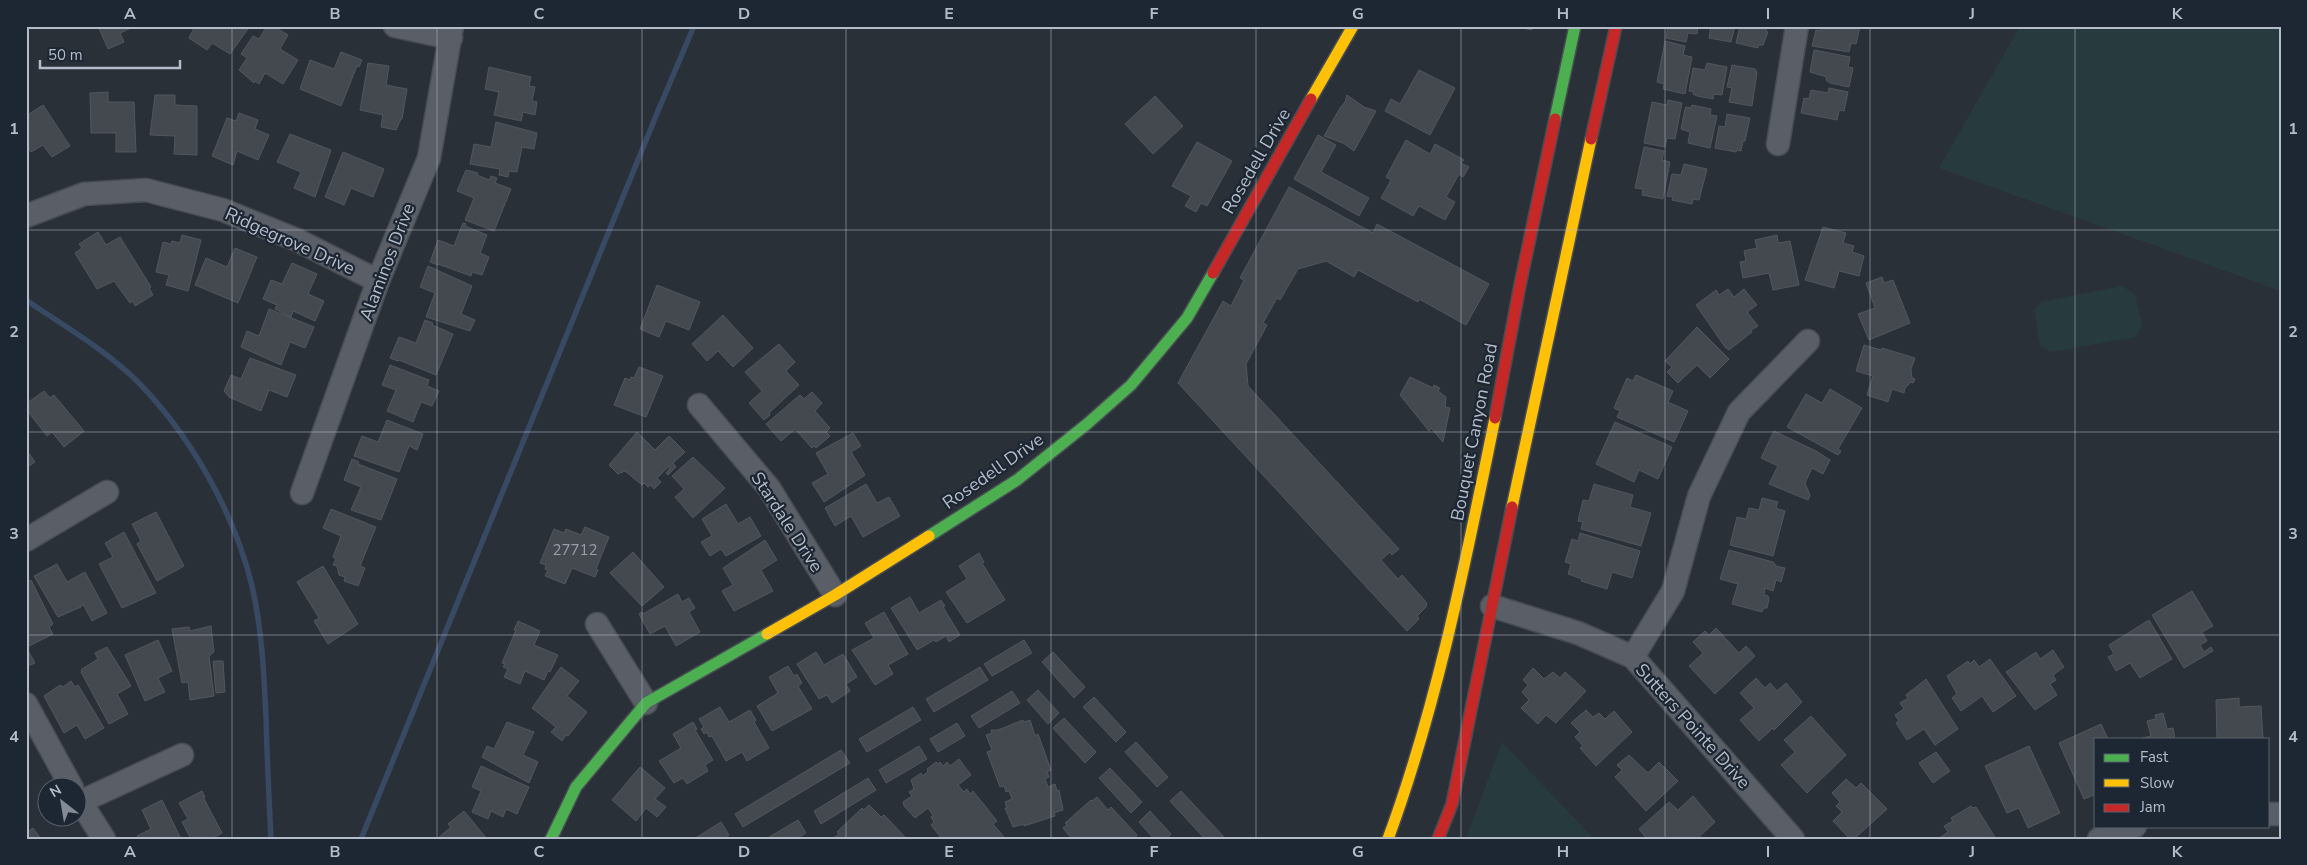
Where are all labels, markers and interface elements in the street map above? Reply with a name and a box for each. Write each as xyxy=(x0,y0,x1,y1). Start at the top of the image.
text: A xyxy=(124,3,136,25)
text: B xyxy=(329,3,341,25)
text: C xyxy=(534,3,545,25)
text: D xyxy=(738,3,750,25)
text: E xyxy=(944,3,954,25)
text: F xyxy=(1150,3,1159,25)
text: G xyxy=(1352,3,1364,25)
text: H xyxy=(1557,3,1569,25)
text: I xyxy=(1766,3,1770,25)
text: J xyxy=(1968,3,1975,25)
text: K xyxy=(2172,3,2184,25)
scale bar xyxy=(40,38,180,70)
text: 50 m xyxy=(48,45,83,65)
street label: Rosedell Drive xyxy=(1216,104,1296,218)
text: 1 xyxy=(9,118,19,140)
text: 1 xyxy=(2288,118,2298,140)
street label: Alaminos Drive xyxy=(354,200,420,324)
street label: Ridgegrove Drive xyxy=(221,202,359,280)
text: 2 xyxy=(9,321,19,343)
text: 2 xyxy=(2288,321,2298,343)
street label: Bouquet Canyon Road xyxy=(1445,341,1503,523)
street label: Rosedell Drive xyxy=(938,427,1048,515)
street label: Stardale Drive xyxy=(746,467,828,577)
text: 3 xyxy=(9,523,19,545)
text: 3 xyxy=(2288,523,2298,545)
house number: 27712 xyxy=(552,540,598,560)
street label: Sutters Pointe Drive xyxy=(1630,658,1756,794)
text: 4 xyxy=(9,726,19,748)
text: 4 xyxy=(2288,726,2298,748)
legend xyxy=(2094,738,2270,828)
text: Fast xyxy=(2140,747,2169,767)
text: Slow xyxy=(2140,773,2175,793)
north arrow xyxy=(38,778,88,828)
text: N xyxy=(46,780,65,802)
text: Jam xyxy=(2139,797,2166,817)
text: A xyxy=(124,841,136,863)
text: B xyxy=(329,841,341,863)
text: C xyxy=(534,841,545,863)
text: D xyxy=(738,841,750,863)
text: E xyxy=(944,841,954,863)
text: F xyxy=(1150,841,1159,863)
text: G xyxy=(1352,841,1364,863)
text: H xyxy=(1557,841,1569,863)
text: I xyxy=(1766,841,1770,863)
text: J xyxy=(1968,841,1975,863)
text: K xyxy=(2172,841,2184,863)

